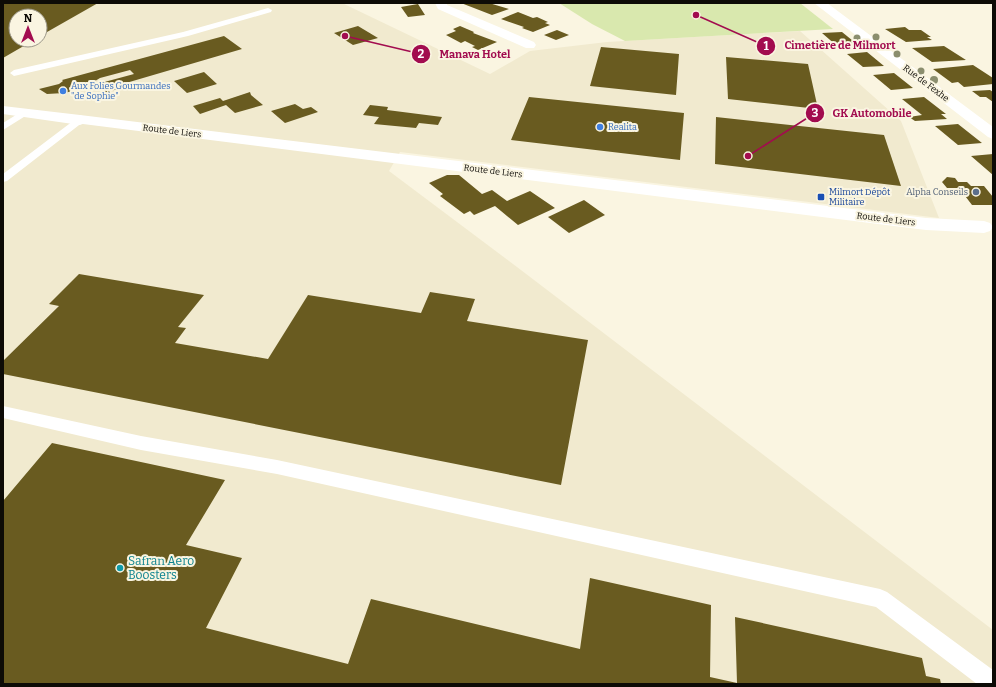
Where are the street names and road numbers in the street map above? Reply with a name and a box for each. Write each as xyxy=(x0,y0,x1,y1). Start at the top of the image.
street label: Rue de Fexhe xyxy=(901,63,951,104)
street label: Route de Liers xyxy=(142,122,202,140)
street label: Route de Liers xyxy=(463,162,523,180)
street label: Route de Liers xyxy=(856,210,916,228)

